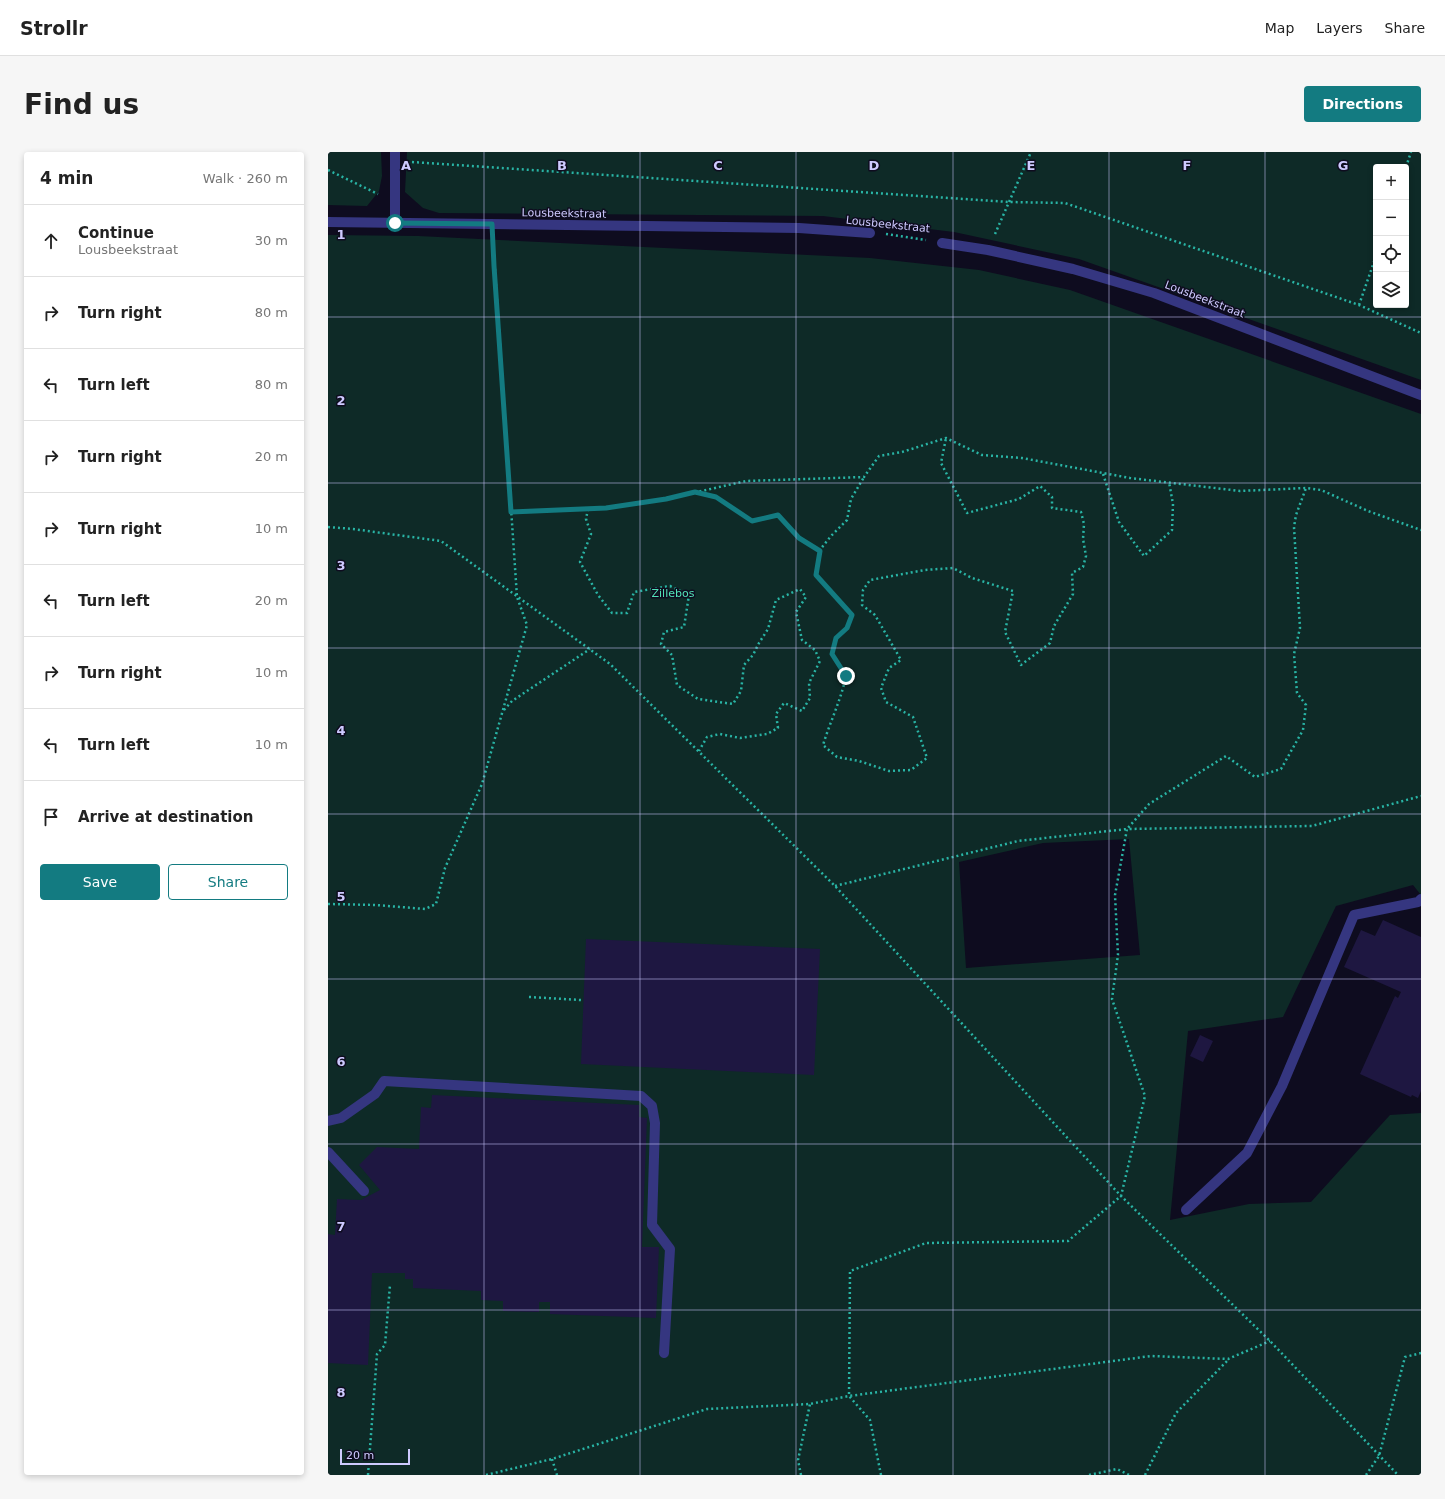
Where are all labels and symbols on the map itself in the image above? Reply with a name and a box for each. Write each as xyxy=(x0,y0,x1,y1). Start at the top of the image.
text: A xyxy=(401,158,411,173)
text: B xyxy=(557,158,567,173)
text: C xyxy=(713,158,723,173)
text: D xyxy=(869,158,880,173)
text: E xyxy=(1027,158,1035,173)
text: F xyxy=(1183,158,1191,173)
text: G xyxy=(1338,158,1348,173)
street label: Lousbeekstraat xyxy=(522,206,607,221)
route start xyxy=(386,214,404,232)
street label: Lousbeekstraat xyxy=(845,214,931,235)
text: 1 xyxy=(336,227,346,242)
street label: Lousbeekstraat xyxy=(1163,278,1247,321)
text: 2 xyxy=(336,393,346,408)
text: 3 xyxy=(336,558,346,573)
park label: Zillebos xyxy=(652,587,695,600)
route end xyxy=(837,667,855,685)
text: 4 xyxy=(336,723,346,738)
text: 5 xyxy=(336,889,346,904)
text: 6 xyxy=(336,1054,346,1069)
text: 7 xyxy=(336,1219,346,1234)
text: 8 xyxy=(336,1385,346,1400)
scale bar xyxy=(340,1447,410,1466)

